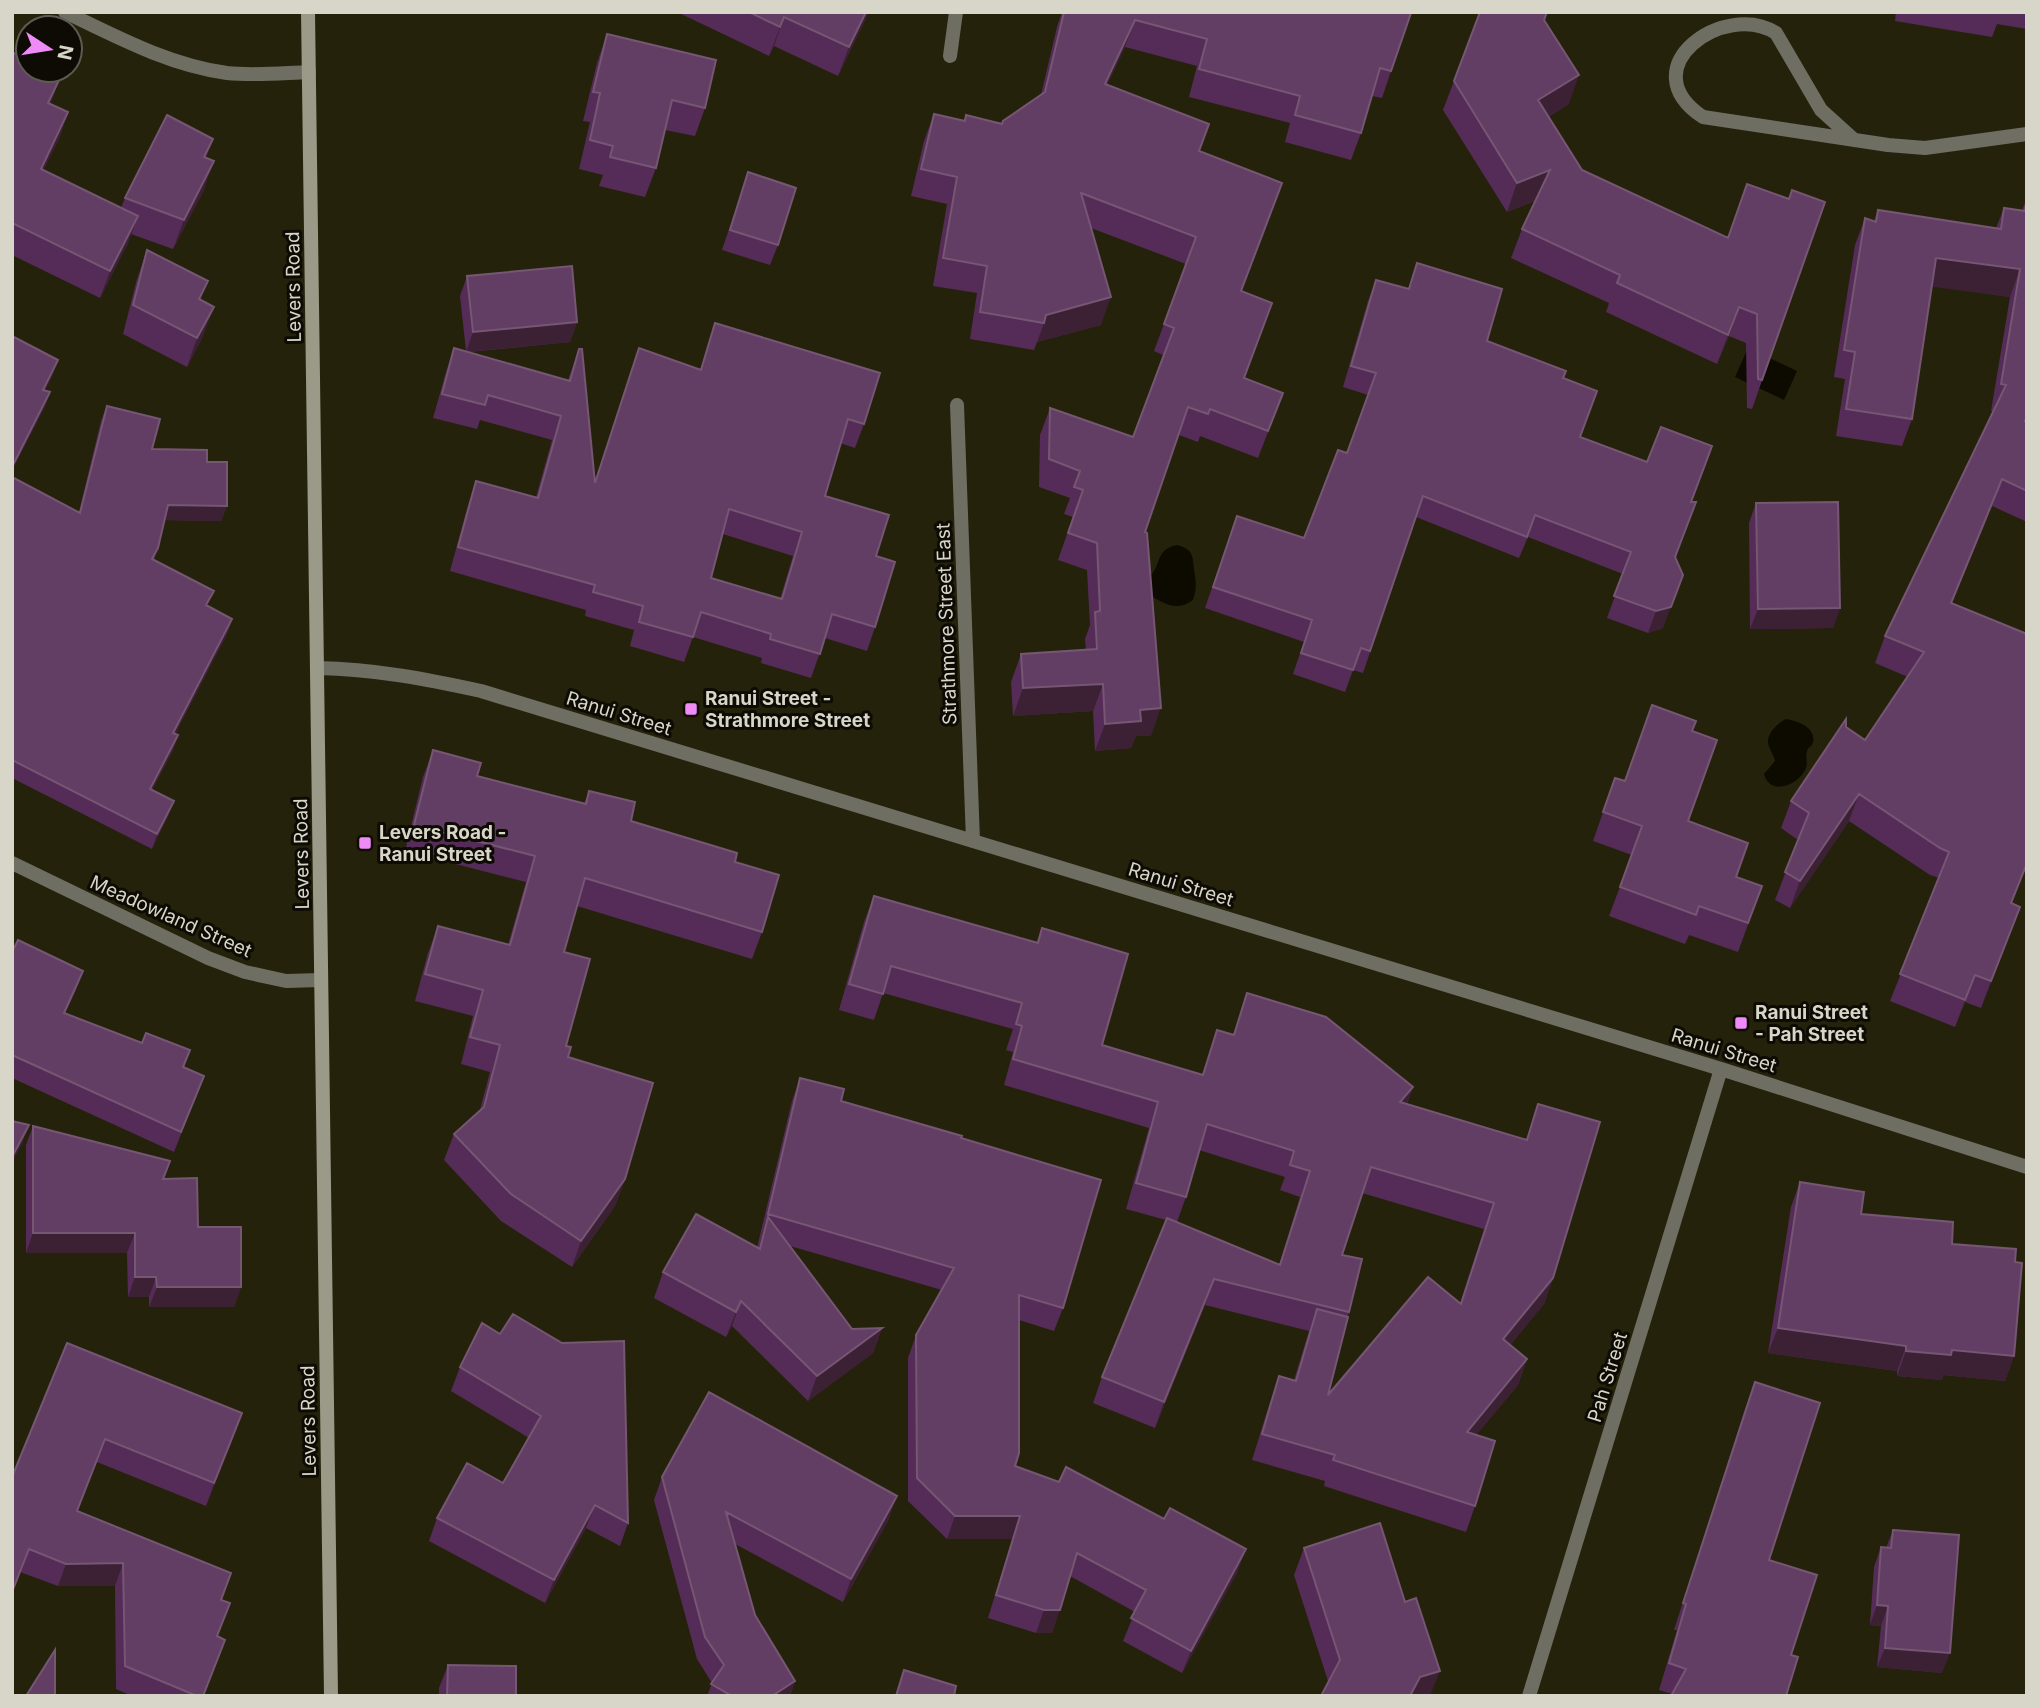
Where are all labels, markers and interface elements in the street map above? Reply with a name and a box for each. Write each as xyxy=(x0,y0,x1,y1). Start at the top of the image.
north arrow xyxy=(14,14,84,84)
text: N xyxy=(52,43,78,62)
street label: Levers Road xyxy=(281,231,306,343)
street label: Strathmore Street East xyxy=(931,523,962,725)
street label: Ranui Street xyxy=(563,687,674,740)
place label: Ranui Street - Strathmore Street xyxy=(705,687,870,732)
marker: Ranui Street - Strathmore Street xyxy=(683,701,699,717)
street label: Levers Road xyxy=(289,798,314,910)
place label: Levers Road - Ranui Street xyxy=(379,821,506,866)
marker: Levers Road - Ranui Street xyxy=(357,835,373,851)
street label: Ranui Street xyxy=(1125,858,1236,911)
street label: Meadowland Street xyxy=(86,870,255,962)
place label: Ranui Street - Pah Street xyxy=(1755,1001,1868,1046)
marker: Ranui Street - Pah Street xyxy=(1733,1015,1749,1031)
street label: Ranui Street xyxy=(1668,1024,1779,1077)
street label: Pah Street xyxy=(1583,1329,1632,1425)
street label: Levers Road xyxy=(296,1365,321,1477)

